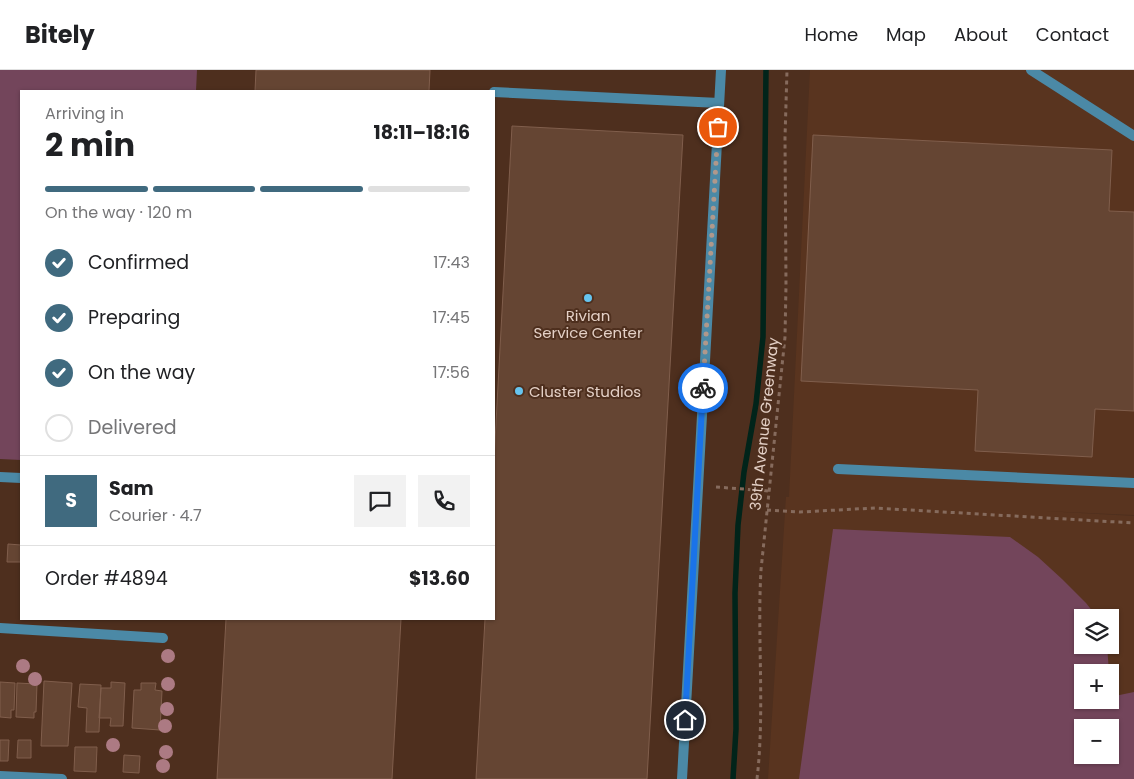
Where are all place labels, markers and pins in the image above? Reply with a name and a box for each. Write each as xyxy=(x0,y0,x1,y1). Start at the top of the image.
pin xyxy=(697,106,739,148)
marker: Rivian Service Center xyxy=(582,292,594,304)
place label: Rivian Service Center xyxy=(533,305,643,343)
place label: Cluster Studios xyxy=(529,381,641,402)
marker: Cluster Studios xyxy=(513,385,525,397)
pin xyxy=(664,699,706,741)

